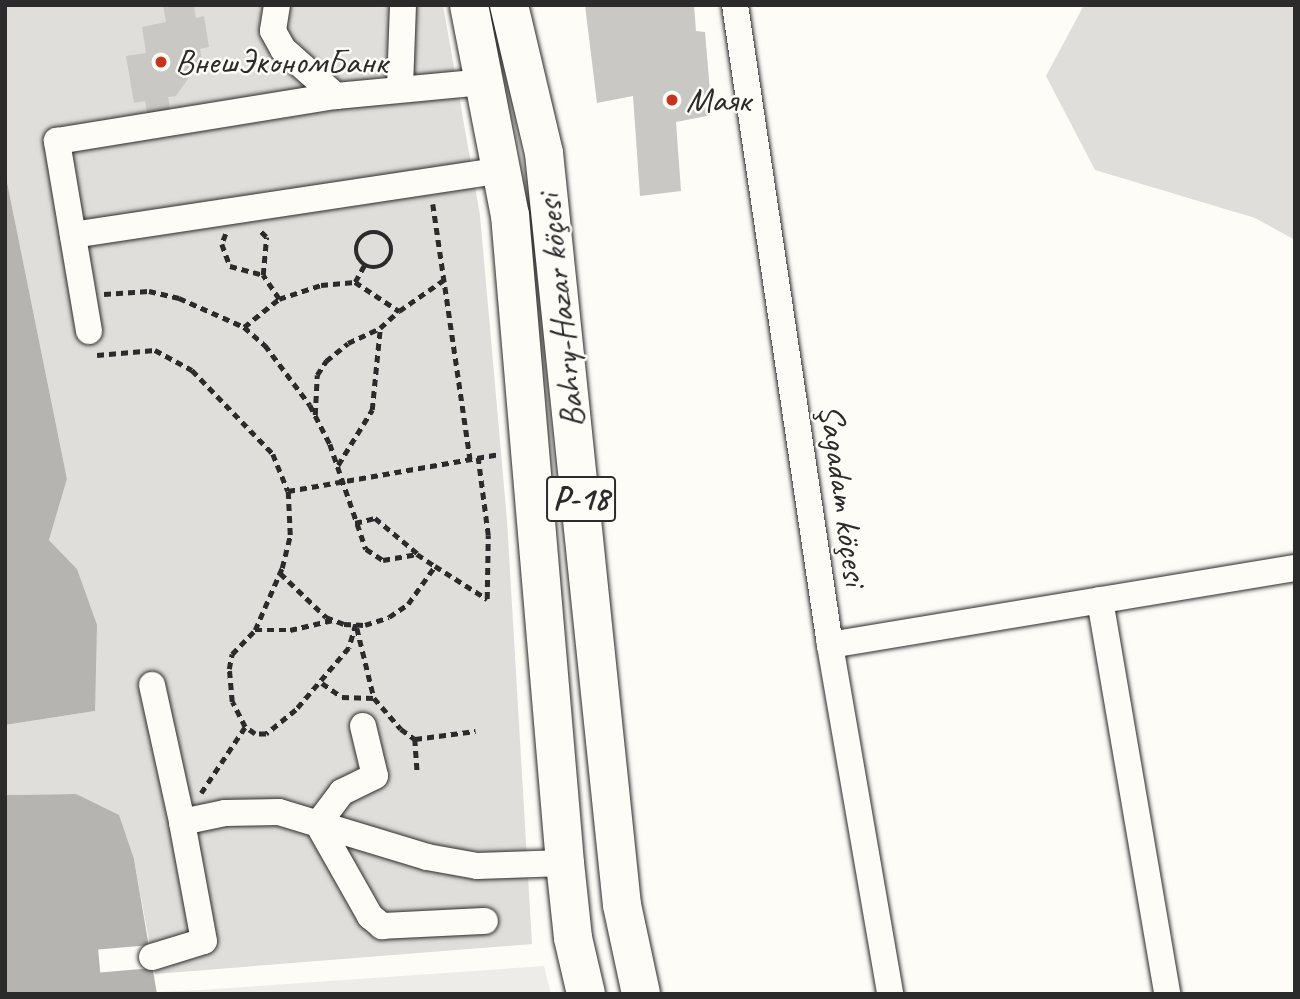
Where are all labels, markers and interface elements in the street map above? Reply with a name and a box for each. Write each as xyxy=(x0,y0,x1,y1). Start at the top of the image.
place label: ВнешЭкономБанк xyxy=(175,41,387,83)
marker: ВнешЭкономБанк xyxy=(153,54,169,70)
place label: Маяк xyxy=(686,79,750,121)
marker: Маяк xyxy=(664,92,680,108)
street label: Bahry-Hazar köçesi xyxy=(528,192,594,430)
street label: Şagadam köçesi xyxy=(810,402,876,588)
road number: P-18 xyxy=(546,470,616,528)

